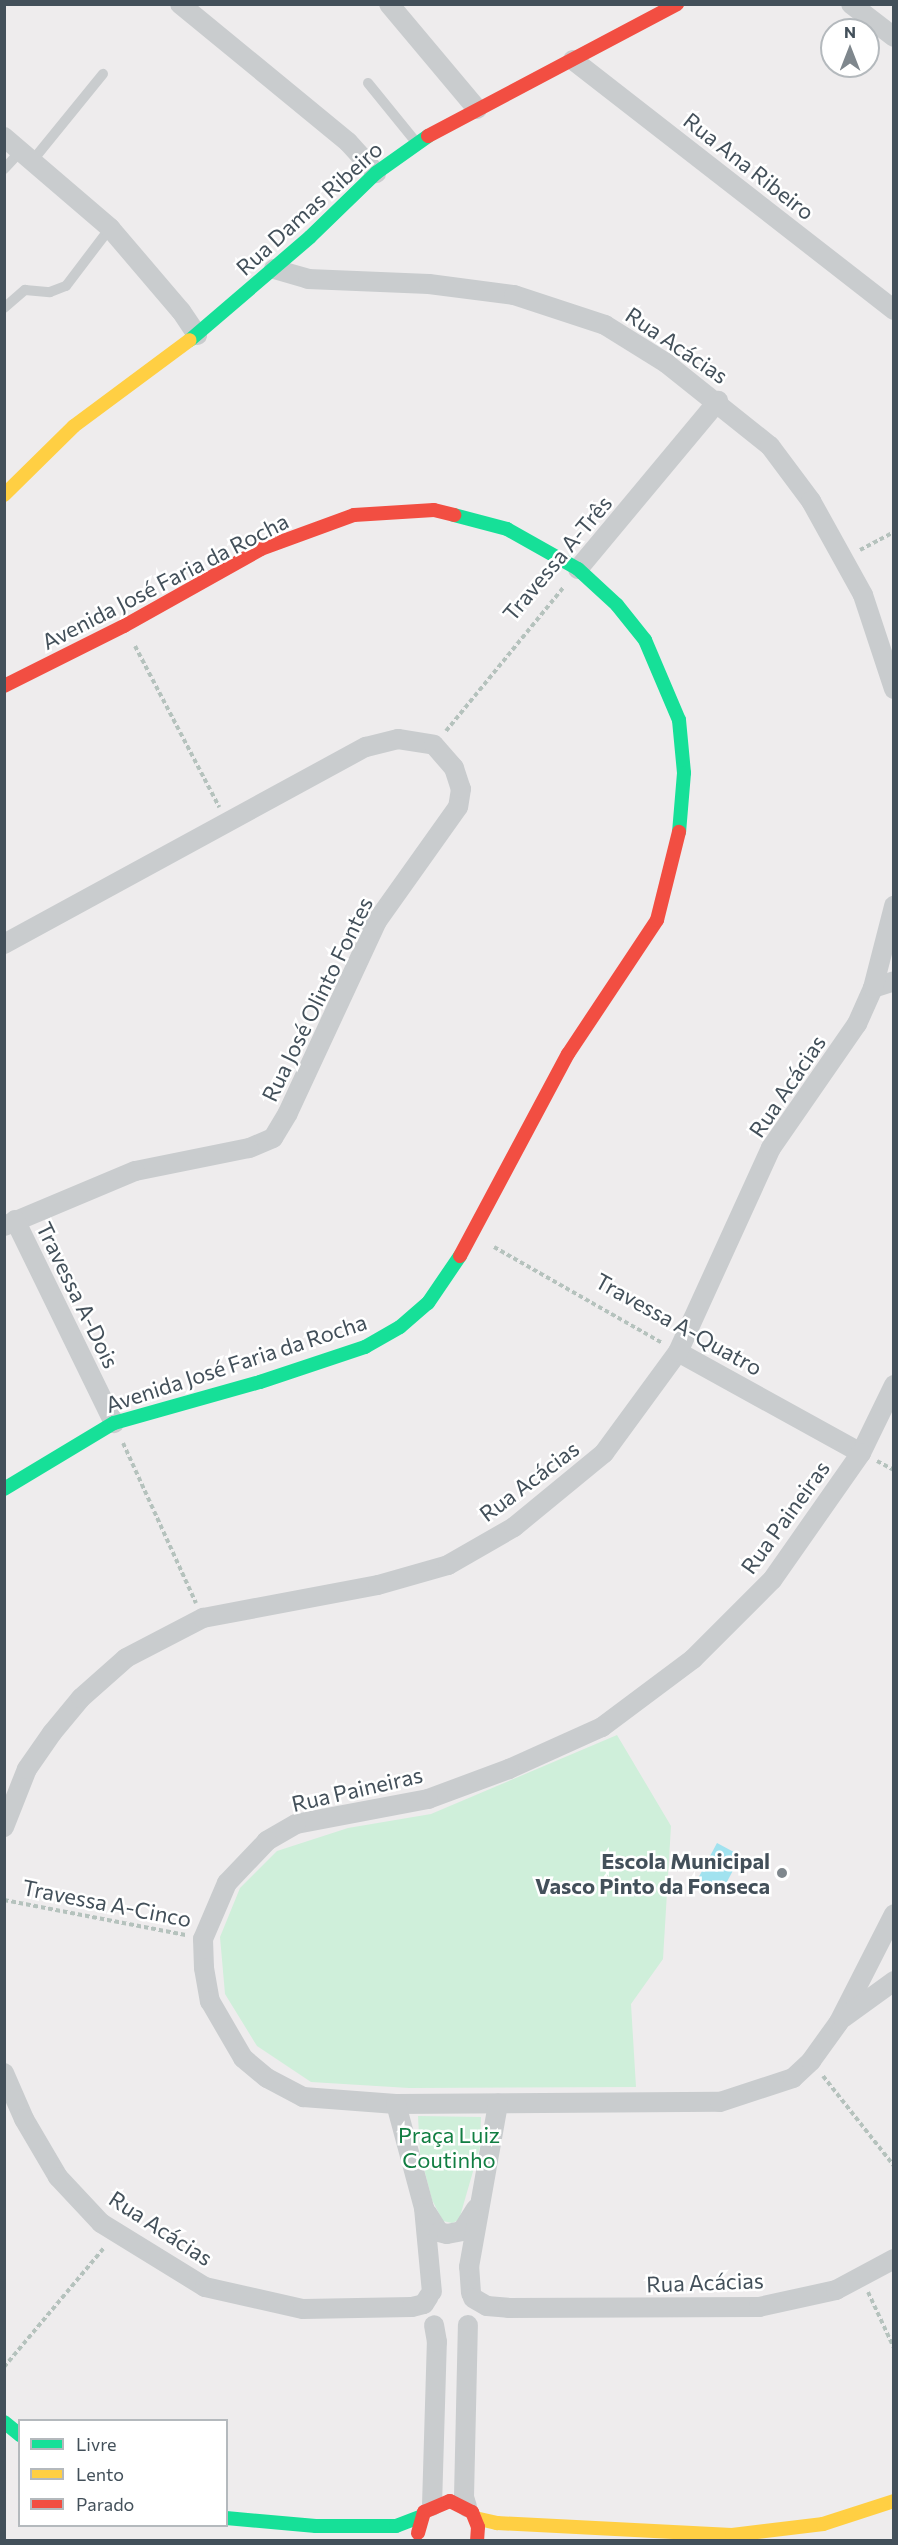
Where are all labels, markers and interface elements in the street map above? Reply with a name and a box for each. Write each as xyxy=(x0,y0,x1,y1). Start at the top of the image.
north arrow xyxy=(820,18,880,78)
text: N xyxy=(844,22,856,41)
street label: Rua Ana Ribeiro xyxy=(678,107,820,225)
street label: Rua Damas Ribeiro xyxy=(231,135,387,281)
street label: Rua Acácias xyxy=(621,301,733,389)
street label: Travessa A-Três xyxy=(497,490,617,626)
street label: Avenida José Faria da Rocha xyxy=(37,507,293,655)
street label: Rua José Olinto Fontes xyxy=(256,892,378,1106)
street label: Rua Acácias xyxy=(743,1030,831,1142)
street label: Travessa A-Dois xyxy=(31,1218,125,1372)
street label: Travessa A-Quatro xyxy=(591,1267,767,1381)
street label: Avenida José Faria da Rocha xyxy=(102,1308,370,1418)
street label: Rua Acácias xyxy=(474,1435,584,1527)
street label: Rua Paineiras xyxy=(735,1455,835,1579)
street label: Rua Paineiras xyxy=(289,1761,425,1817)
place label: Escola Municipal Vasco Pinto da Fonseca xyxy=(535,1847,770,1898)
marker: Escola Municipal Vasco Pinto da Fonseca xyxy=(775,1866,789,1880)
street label: Travessa A-Cinco xyxy=(20,1874,194,1932)
park label: Praça Luiz Coutinho xyxy=(398,2121,500,2172)
street label: Rua Acácias xyxy=(104,2185,218,2271)
street label: Rua Acácias xyxy=(646,2267,764,2297)
legend xyxy=(18,2419,228,2527)
text: Livre xyxy=(76,2433,117,2455)
text: Lento xyxy=(76,2463,124,2485)
text: Parado xyxy=(76,2493,134,2515)

